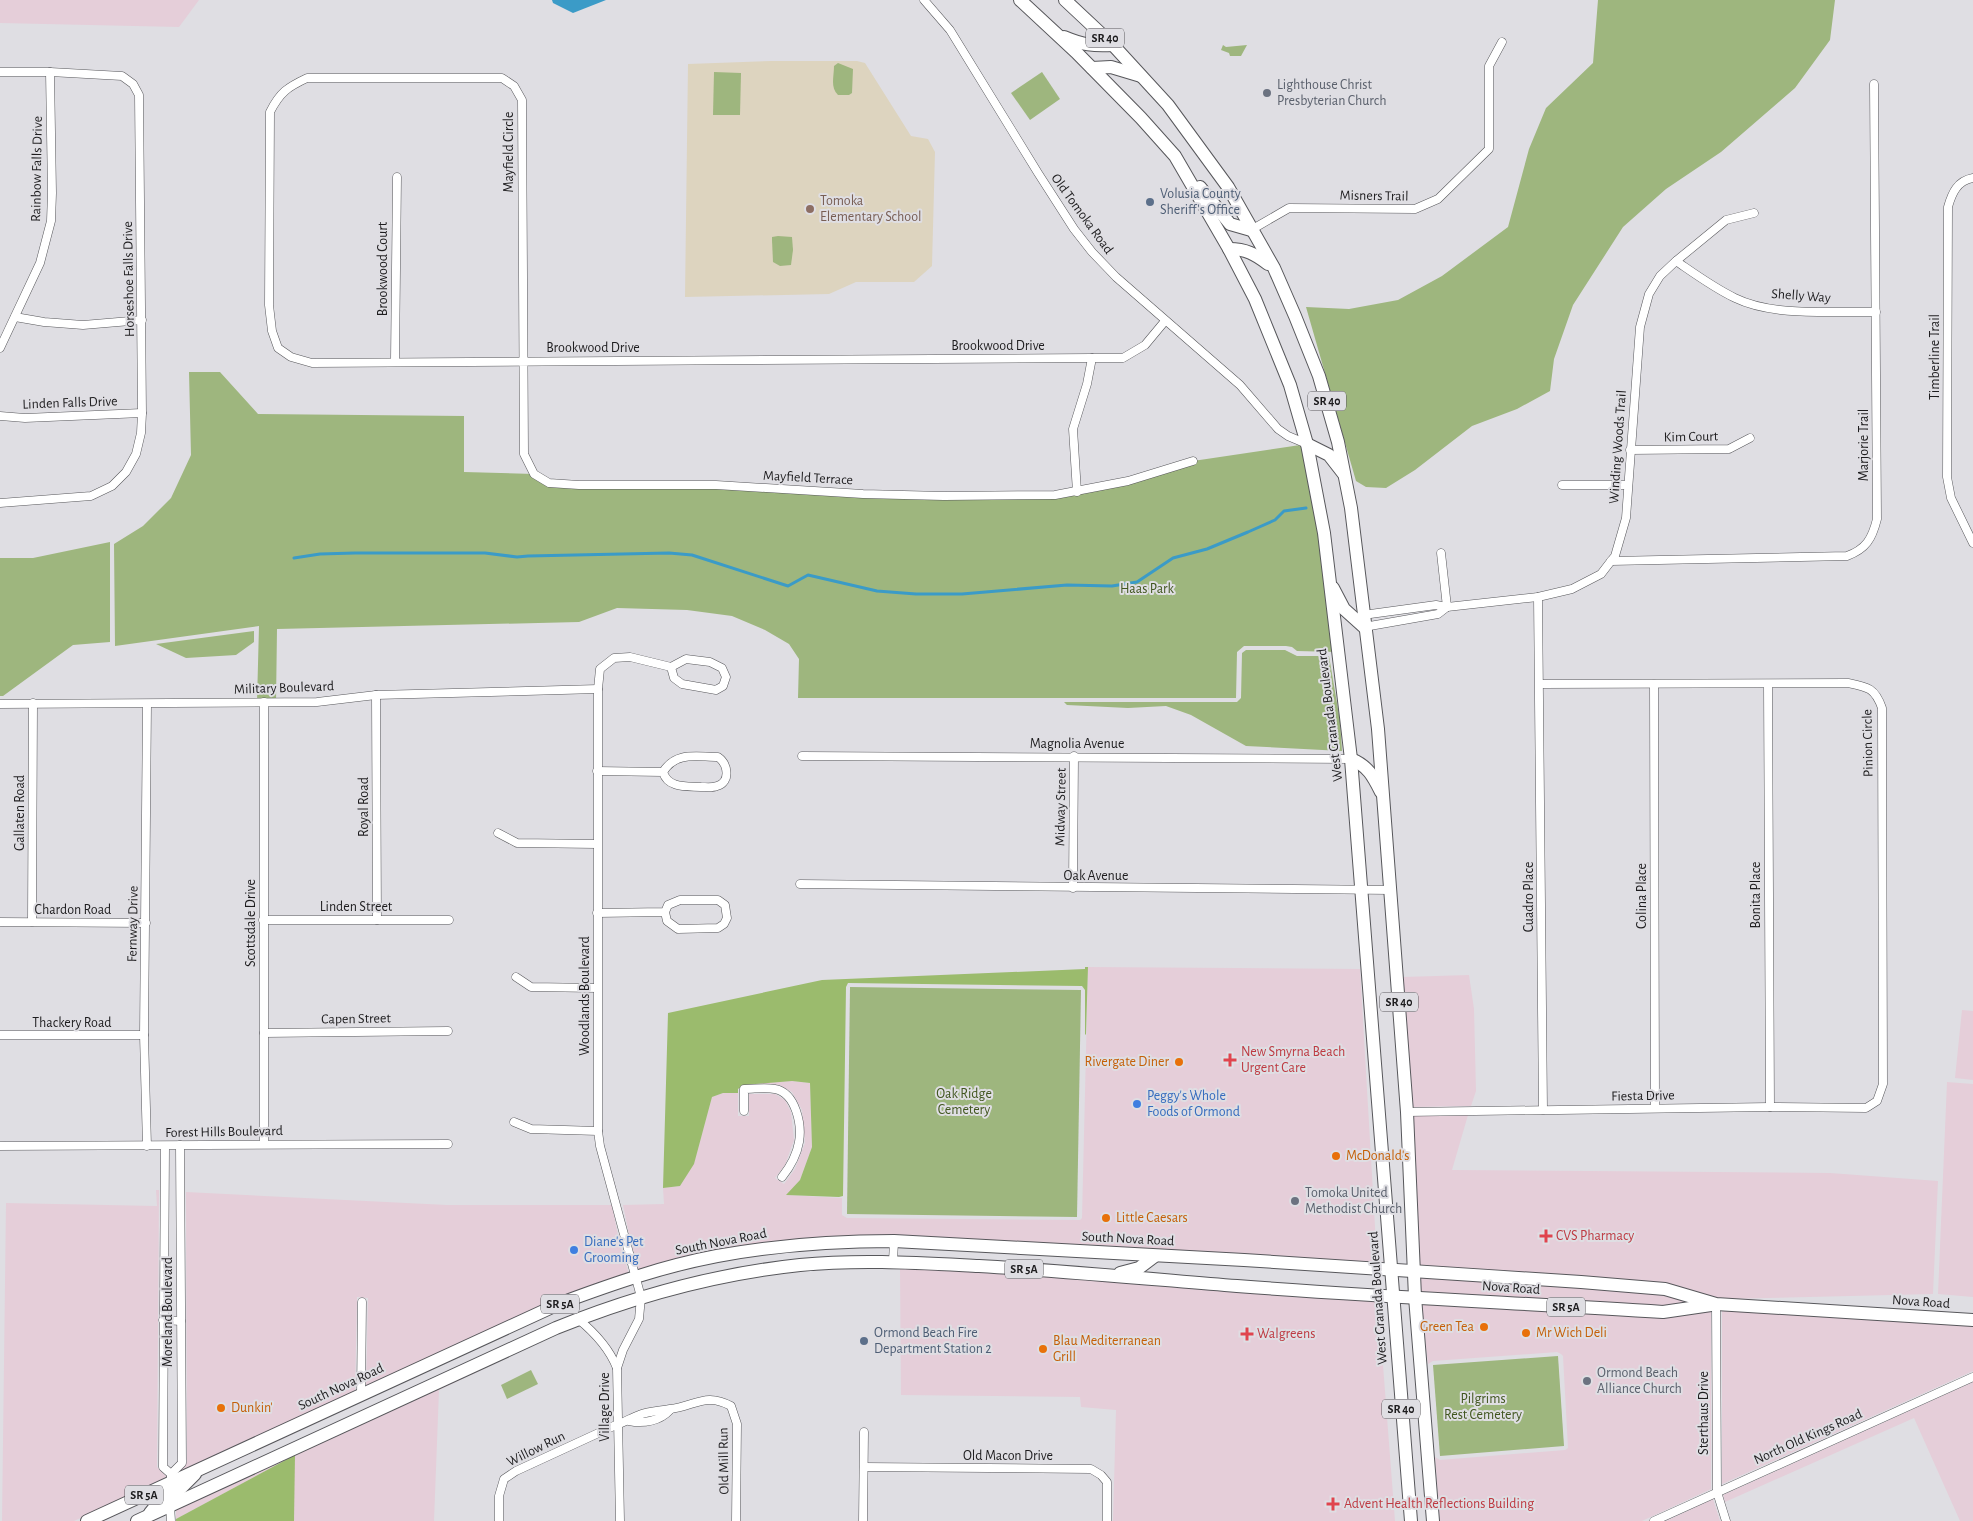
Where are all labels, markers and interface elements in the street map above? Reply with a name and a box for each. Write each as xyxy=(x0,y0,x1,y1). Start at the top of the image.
road number: SR 40 xyxy=(1086,28,1124,48)
place label: Lighthouse Christ Presbyterian Church xyxy=(1277,78,1386,108)
marker: Lighthouse Christ Presbyterian Church xyxy=(1261,87,1273,99)
street label: Mayfield Circle xyxy=(502,112,516,192)
street label: Rainbow Falls Drive xyxy=(29,116,45,222)
street label: Old Tomoka Road xyxy=(1048,171,1116,257)
place label: Volusia County Sheriff's Office xyxy=(1160,187,1241,217)
street label: Misners Trail xyxy=(1339,188,1409,204)
place label: Tomoka Elementary School xyxy=(820,194,922,224)
marker: Volusia County Sheriff's Office xyxy=(1144,196,1156,208)
marker: Tomoka Elementary School xyxy=(804,203,816,215)
street label: Horseshoe Falls Drive xyxy=(121,221,137,337)
street label: Brookwood Court xyxy=(376,221,390,316)
street label: Shelly Way xyxy=(1771,287,1831,305)
street label: Timberline Trail xyxy=(1928,314,1942,400)
street label: Brookwood Drive xyxy=(951,339,1045,353)
street label: Brookwood Drive xyxy=(546,341,640,355)
street label: Winding Woods Trail xyxy=(1607,390,1629,504)
road number: SR 40 xyxy=(1308,392,1346,411)
street label: Linden Falls Drive xyxy=(22,394,118,412)
street label: Marjorie Trail xyxy=(1857,409,1871,481)
street label: Kim Court xyxy=(1664,430,1719,444)
street label: Mayfield Terrace xyxy=(763,469,853,487)
park label: Haas Park xyxy=(1120,582,1175,596)
street label: West Granada Boulevard xyxy=(1315,648,1345,782)
street label: Military Boulevard xyxy=(234,679,334,697)
street label: Pinion Circle xyxy=(1860,709,1876,777)
street label: Magnolia Avenue xyxy=(1030,737,1124,751)
street label: Midway Street xyxy=(1053,767,1069,846)
street label: Gallaten Road xyxy=(13,775,27,851)
street label: Royal Road xyxy=(357,777,371,837)
street label: Bonita Place xyxy=(1749,861,1763,929)
street label: Cuadro Place xyxy=(1522,862,1536,932)
street label: Colina Place xyxy=(1635,863,1649,929)
street label: Oak Avenue xyxy=(1064,869,1128,883)
street label: Scottsdale Drive xyxy=(244,879,258,967)
street label: Fernway Drive xyxy=(125,886,141,962)
street label: Linden Street xyxy=(320,900,393,914)
street label: Chardon Road xyxy=(35,903,111,917)
street label: Woodlands Boulevard xyxy=(578,936,592,1056)
road number: SR 40 xyxy=(1380,992,1418,1012)
street label: Capen Street xyxy=(321,1011,392,1027)
street label: Thackery Road xyxy=(32,1016,112,1030)
place label: New Smyrna Beach Urgent Care xyxy=(1241,1045,1345,1075)
marker: New Smyrna Beach Urgent Care xyxy=(1223,1053,1237,1067)
place label: Rivergate Diner xyxy=(1084,1055,1169,1069)
marker: Rivergate Diner xyxy=(1173,1056,1185,1068)
park label: Oak Ridge Cemetery xyxy=(936,1087,992,1117)
street label: Fiesta Drive xyxy=(1611,1088,1675,1104)
place label: Peggy's Whole Foods of Ormond xyxy=(1147,1089,1240,1119)
marker: Peggy's Whole Foods of Ormond xyxy=(1131,1098,1143,1110)
street label: Forest Hills Boulevard xyxy=(165,1124,283,1140)
place label: McDonald's xyxy=(1346,1149,1409,1163)
marker: McDonald's xyxy=(1330,1150,1342,1162)
place label: Tomoka United Methodist Church xyxy=(1305,1186,1402,1216)
marker: Tomoka United Methodist Church xyxy=(1289,1195,1301,1207)
place label: Little Caesars xyxy=(1116,1211,1188,1225)
marker: Little Caesars xyxy=(1100,1212,1112,1224)
street label: South Nova Road xyxy=(674,1226,768,1258)
place label: CVS Pharmacy xyxy=(1556,1229,1634,1243)
street label: South Nova Road xyxy=(1081,1230,1175,1248)
marker: CVS Pharmacy xyxy=(1540,1230,1552,1242)
street label: West Granada Boulevard xyxy=(1366,1231,1390,1365)
place label: Diane's Pet Grooming xyxy=(584,1235,644,1265)
marker: Diane's Pet Grooming xyxy=(568,1244,580,1256)
street label: Moreland Boulevard xyxy=(161,1257,175,1367)
road number: SR 5A xyxy=(1005,1260,1043,1278)
street label: Nova Road xyxy=(1481,1279,1541,1297)
street label: Nova Road xyxy=(1891,1293,1951,1311)
road number: SR 5A xyxy=(541,1295,579,1314)
road number: SR 5A xyxy=(1547,1298,1585,1316)
place label: Green Tea xyxy=(1420,1320,1475,1334)
marker: Green Tea xyxy=(1478,1321,1490,1333)
place label: Ormond Beach Fire Department Station 2 xyxy=(874,1326,992,1356)
place label: Mr Wich Deli xyxy=(1536,1326,1607,1340)
place label: Walgreens xyxy=(1257,1327,1315,1341)
marker: Mr Wich Deli xyxy=(1520,1327,1532,1339)
marker: Walgreens xyxy=(1241,1328,1253,1340)
place label: Blau Mediterranean Grill xyxy=(1053,1334,1161,1364)
marker: Ormond Beach Fire Department Station 2 xyxy=(858,1335,870,1347)
marker: Blau Mediterranean Grill xyxy=(1037,1343,1049,1355)
street label: South Nova Road xyxy=(296,1361,386,1413)
place label: Ormond Beach Alliance Church xyxy=(1597,1366,1682,1396)
street label: Sterthaus Drive xyxy=(1697,1371,1711,1455)
street label: Village Drive xyxy=(598,1372,612,1442)
marker: Ormond Beach Alliance Church xyxy=(1581,1375,1593,1387)
park label: Pilgrims Rest Cemetery xyxy=(1444,1392,1522,1422)
road number: SR 40 xyxy=(1382,1400,1420,1418)
place label: Dunkin' xyxy=(231,1401,273,1415)
marker: Dunkin' xyxy=(215,1402,227,1414)
street label: North Old Kings Road xyxy=(1752,1407,1864,1467)
street label: Old Mill Run xyxy=(716,1427,732,1495)
street label: Willow Run xyxy=(505,1429,567,1469)
street label: Old Macon Drive xyxy=(963,1449,1053,1463)
road number: SR 5A xyxy=(125,1486,163,1504)
marker: Advent Health Reflections Building xyxy=(1326,1497,1340,1511)
place label: Advent Health Reflections Building xyxy=(1344,1497,1534,1511)

